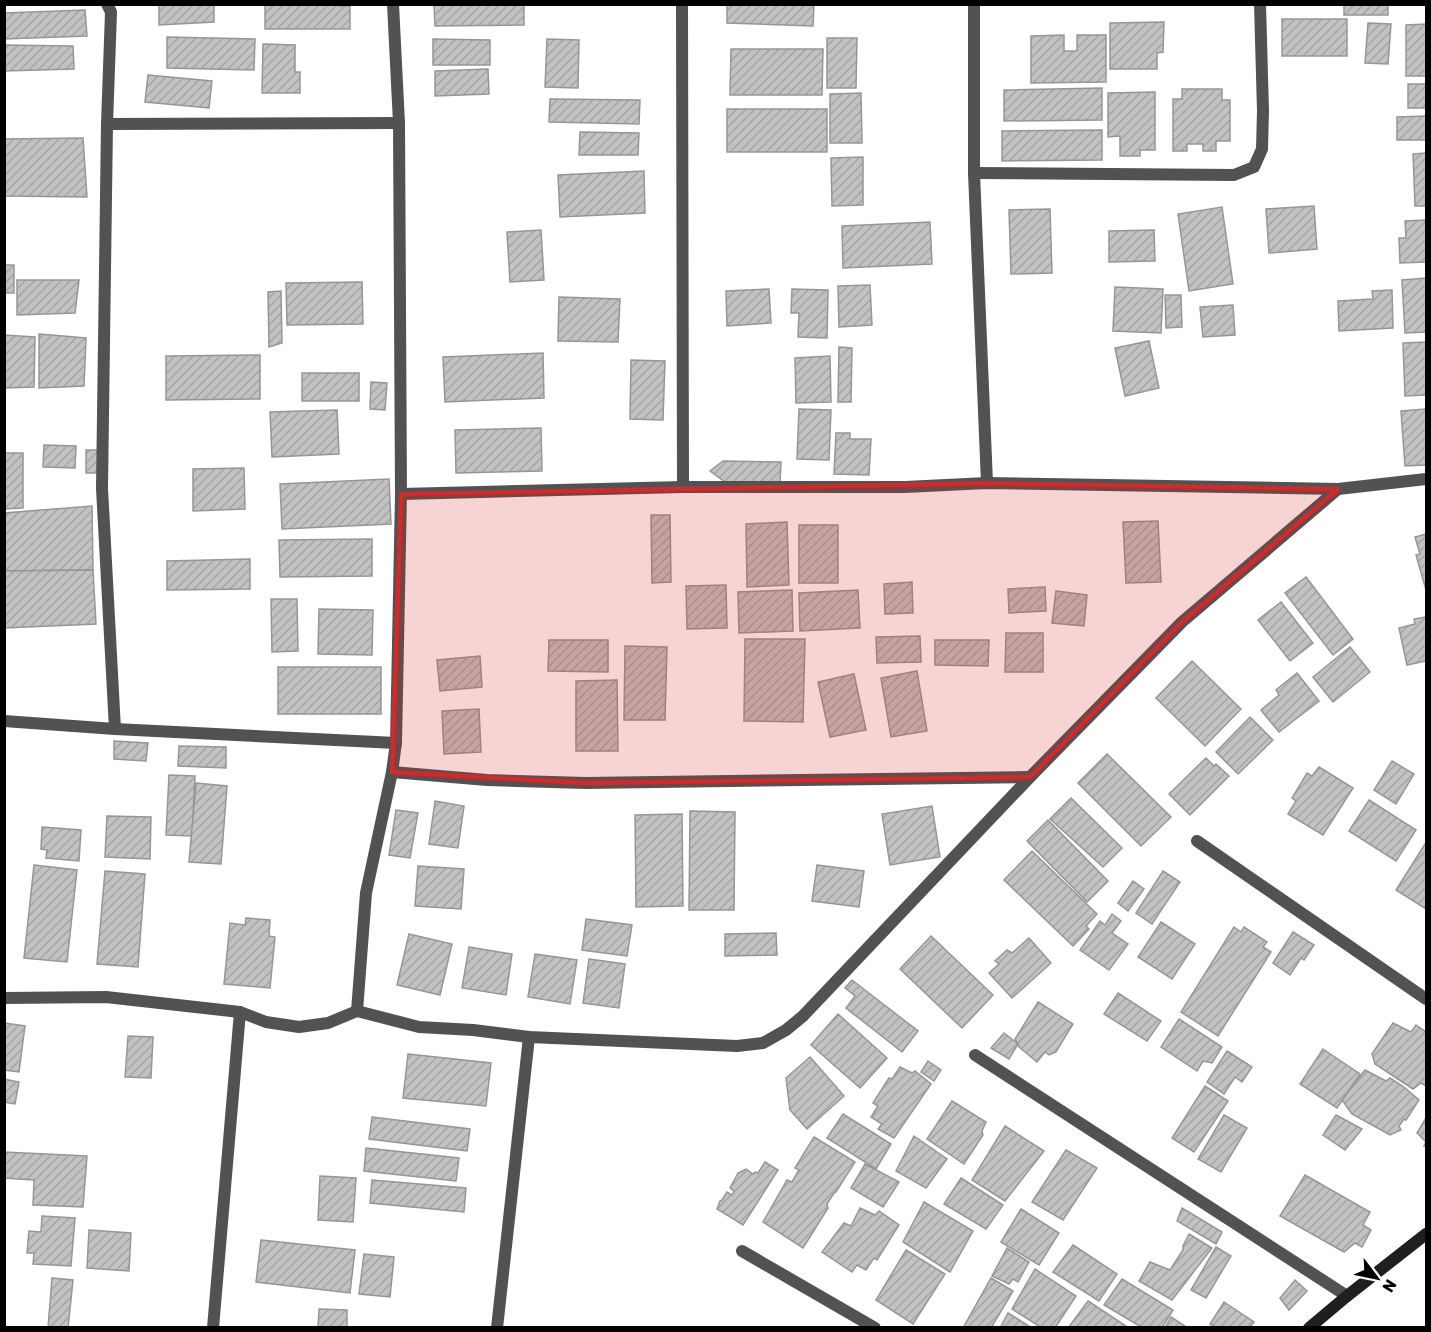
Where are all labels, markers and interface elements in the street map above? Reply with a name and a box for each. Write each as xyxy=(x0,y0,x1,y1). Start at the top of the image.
north arrow xyxy=(1347,1248,1407,1308)
text: N xyxy=(1378,1276,1400,1296)

